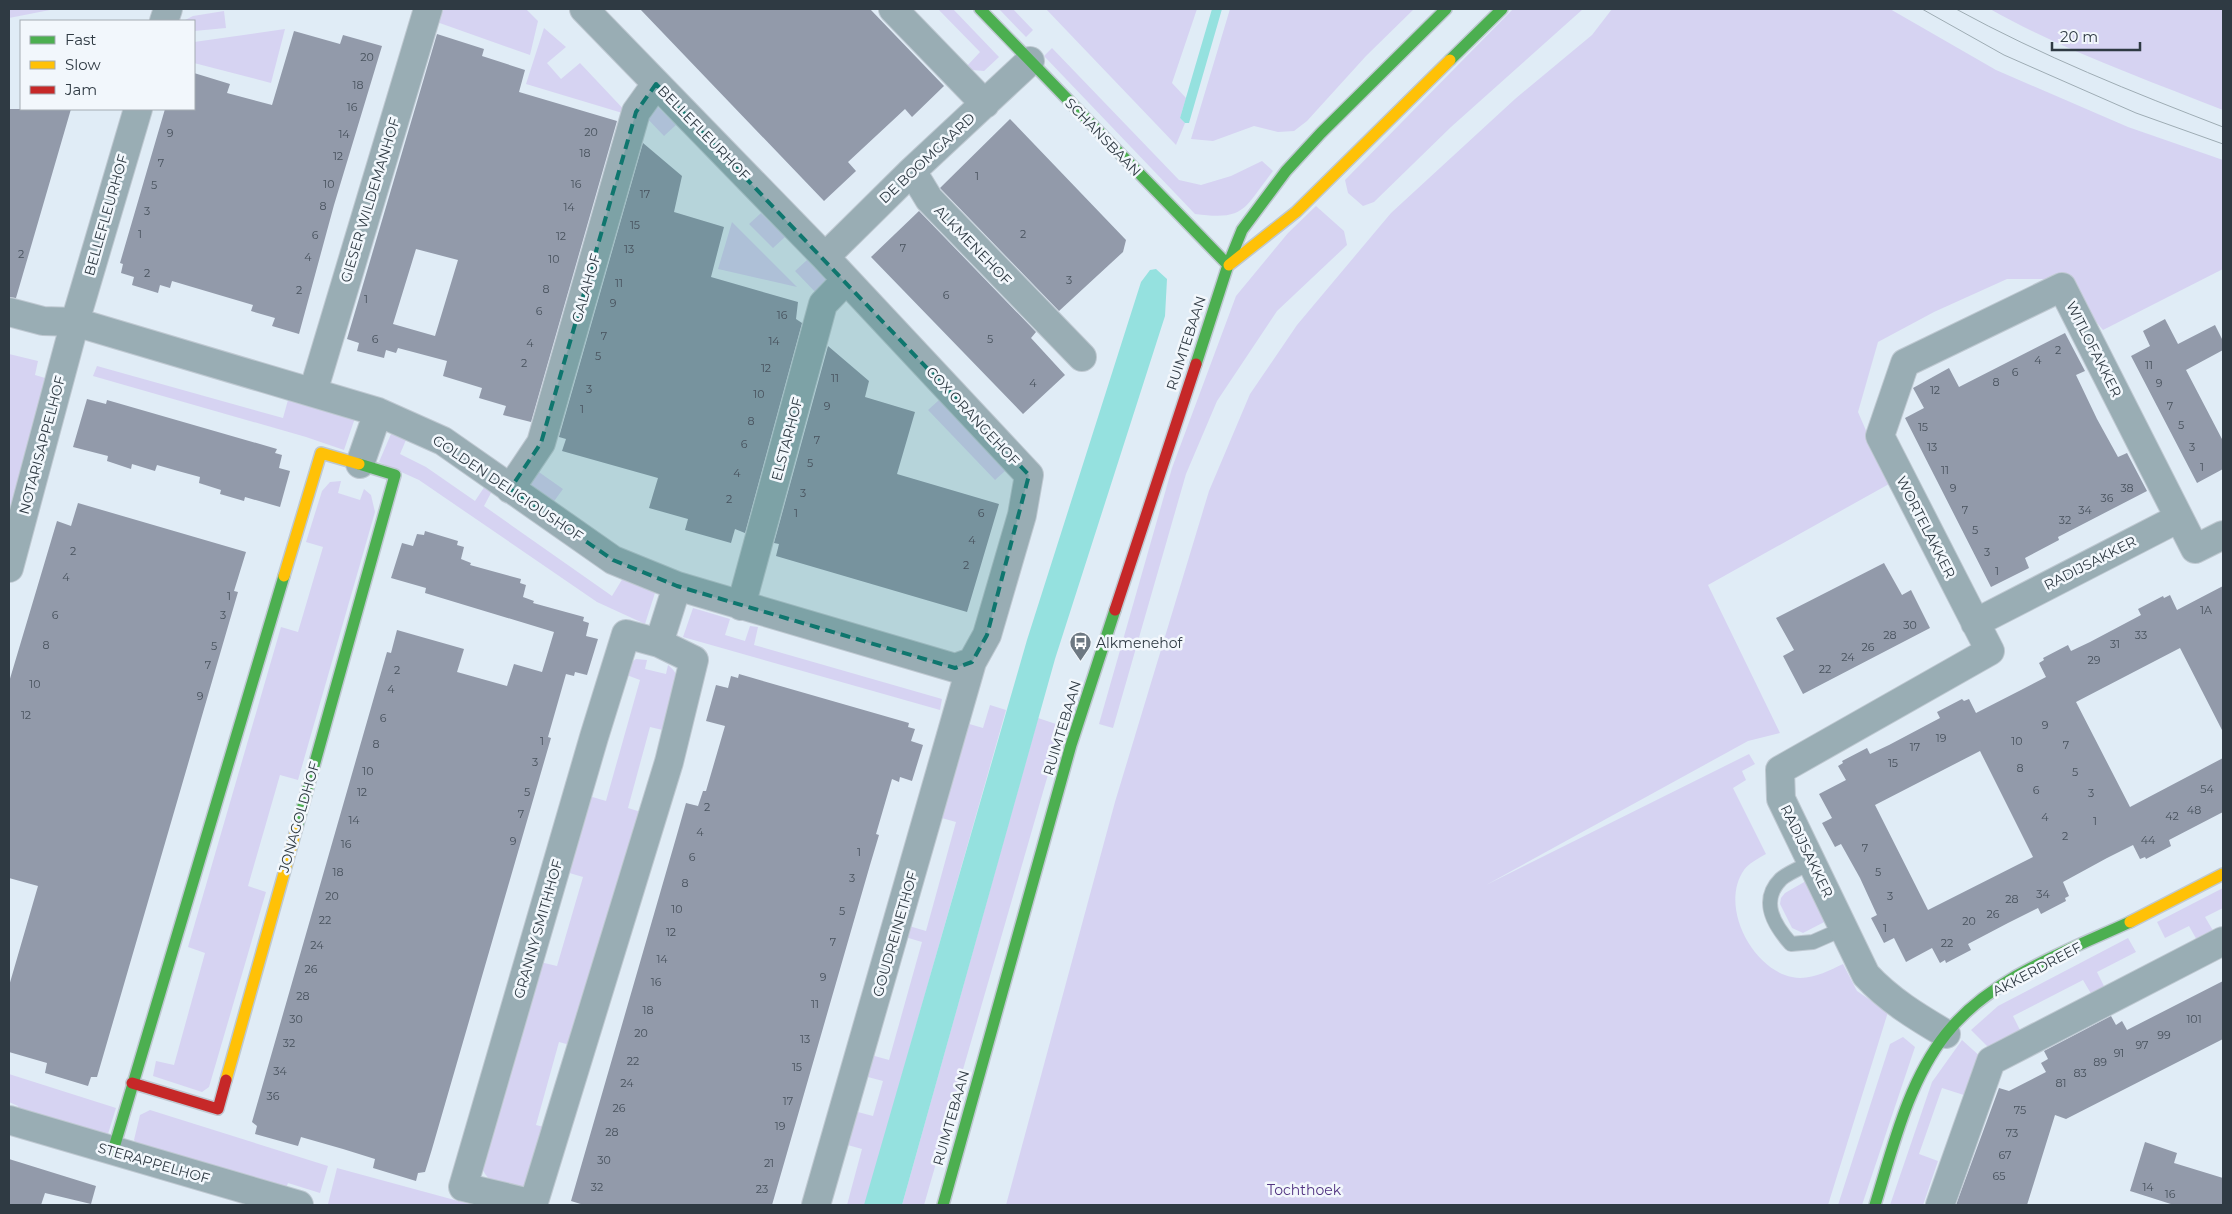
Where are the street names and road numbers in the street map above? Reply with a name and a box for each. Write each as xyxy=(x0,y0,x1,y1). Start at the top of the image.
street label: BELLEFLEURHOF xyxy=(654,82,754,184)
street label: SCHANSBAAN xyxy=(1061,94,1145,180)
street label: DE BOOMGAARD xyxy=(875,109,979,207)
street label: GIESER WILDEMANHOF xyxy=(336,115,404,285)
street label: BELLEFLEURHOF xyxy=(80,152,132,278)
street label: ALKMENEHOF xyxy=(931,201,1016,289)
street label: GALAHOF xyxy=(568,251,604,325)
street label: RUIMTEBAAN xyxy=(1162,293,1210,393)
street label: WITLOFAKKER xyxy=(2062,298,2126,400)
street label: COX ORANGEHOF xyxy=(922,363,1024,469)
street label: NOTARISAPPELHOF xyxy=(15,373,69,516)
street label: ELSTARHOF xyxy=(767,395,807,483)
street label: GOLDEN DELICIOUSHOF xyxy=(429,431,587,545)
street label: WORTELAKKER xyxy=(1893,473,1959,581)
street label: RADIJSAKKER xyxy=(2041,532,2139,594)
street label: RUIMTEBAAN xyxy=(1039,678,1085,778)
street label: JONAGOLDHOF xyxy=(274,759,323,875)
street label: RADIJSAKKER xyxy=(1777,802,1837,900)
street label: GRANNY SMITHHOF xyxy=(510,857,566,1001)
street label: GOUDREINETHOF xyxy=(868,869,922,999)
street label: AKKERDREEF xyxy=(1989,938,2085,1000)
street label: RUIMTEBAAN xyxy=(929,1068,973,1168)
street label: STERAPPELHOF xyxy=(96,1138,212,1188)

